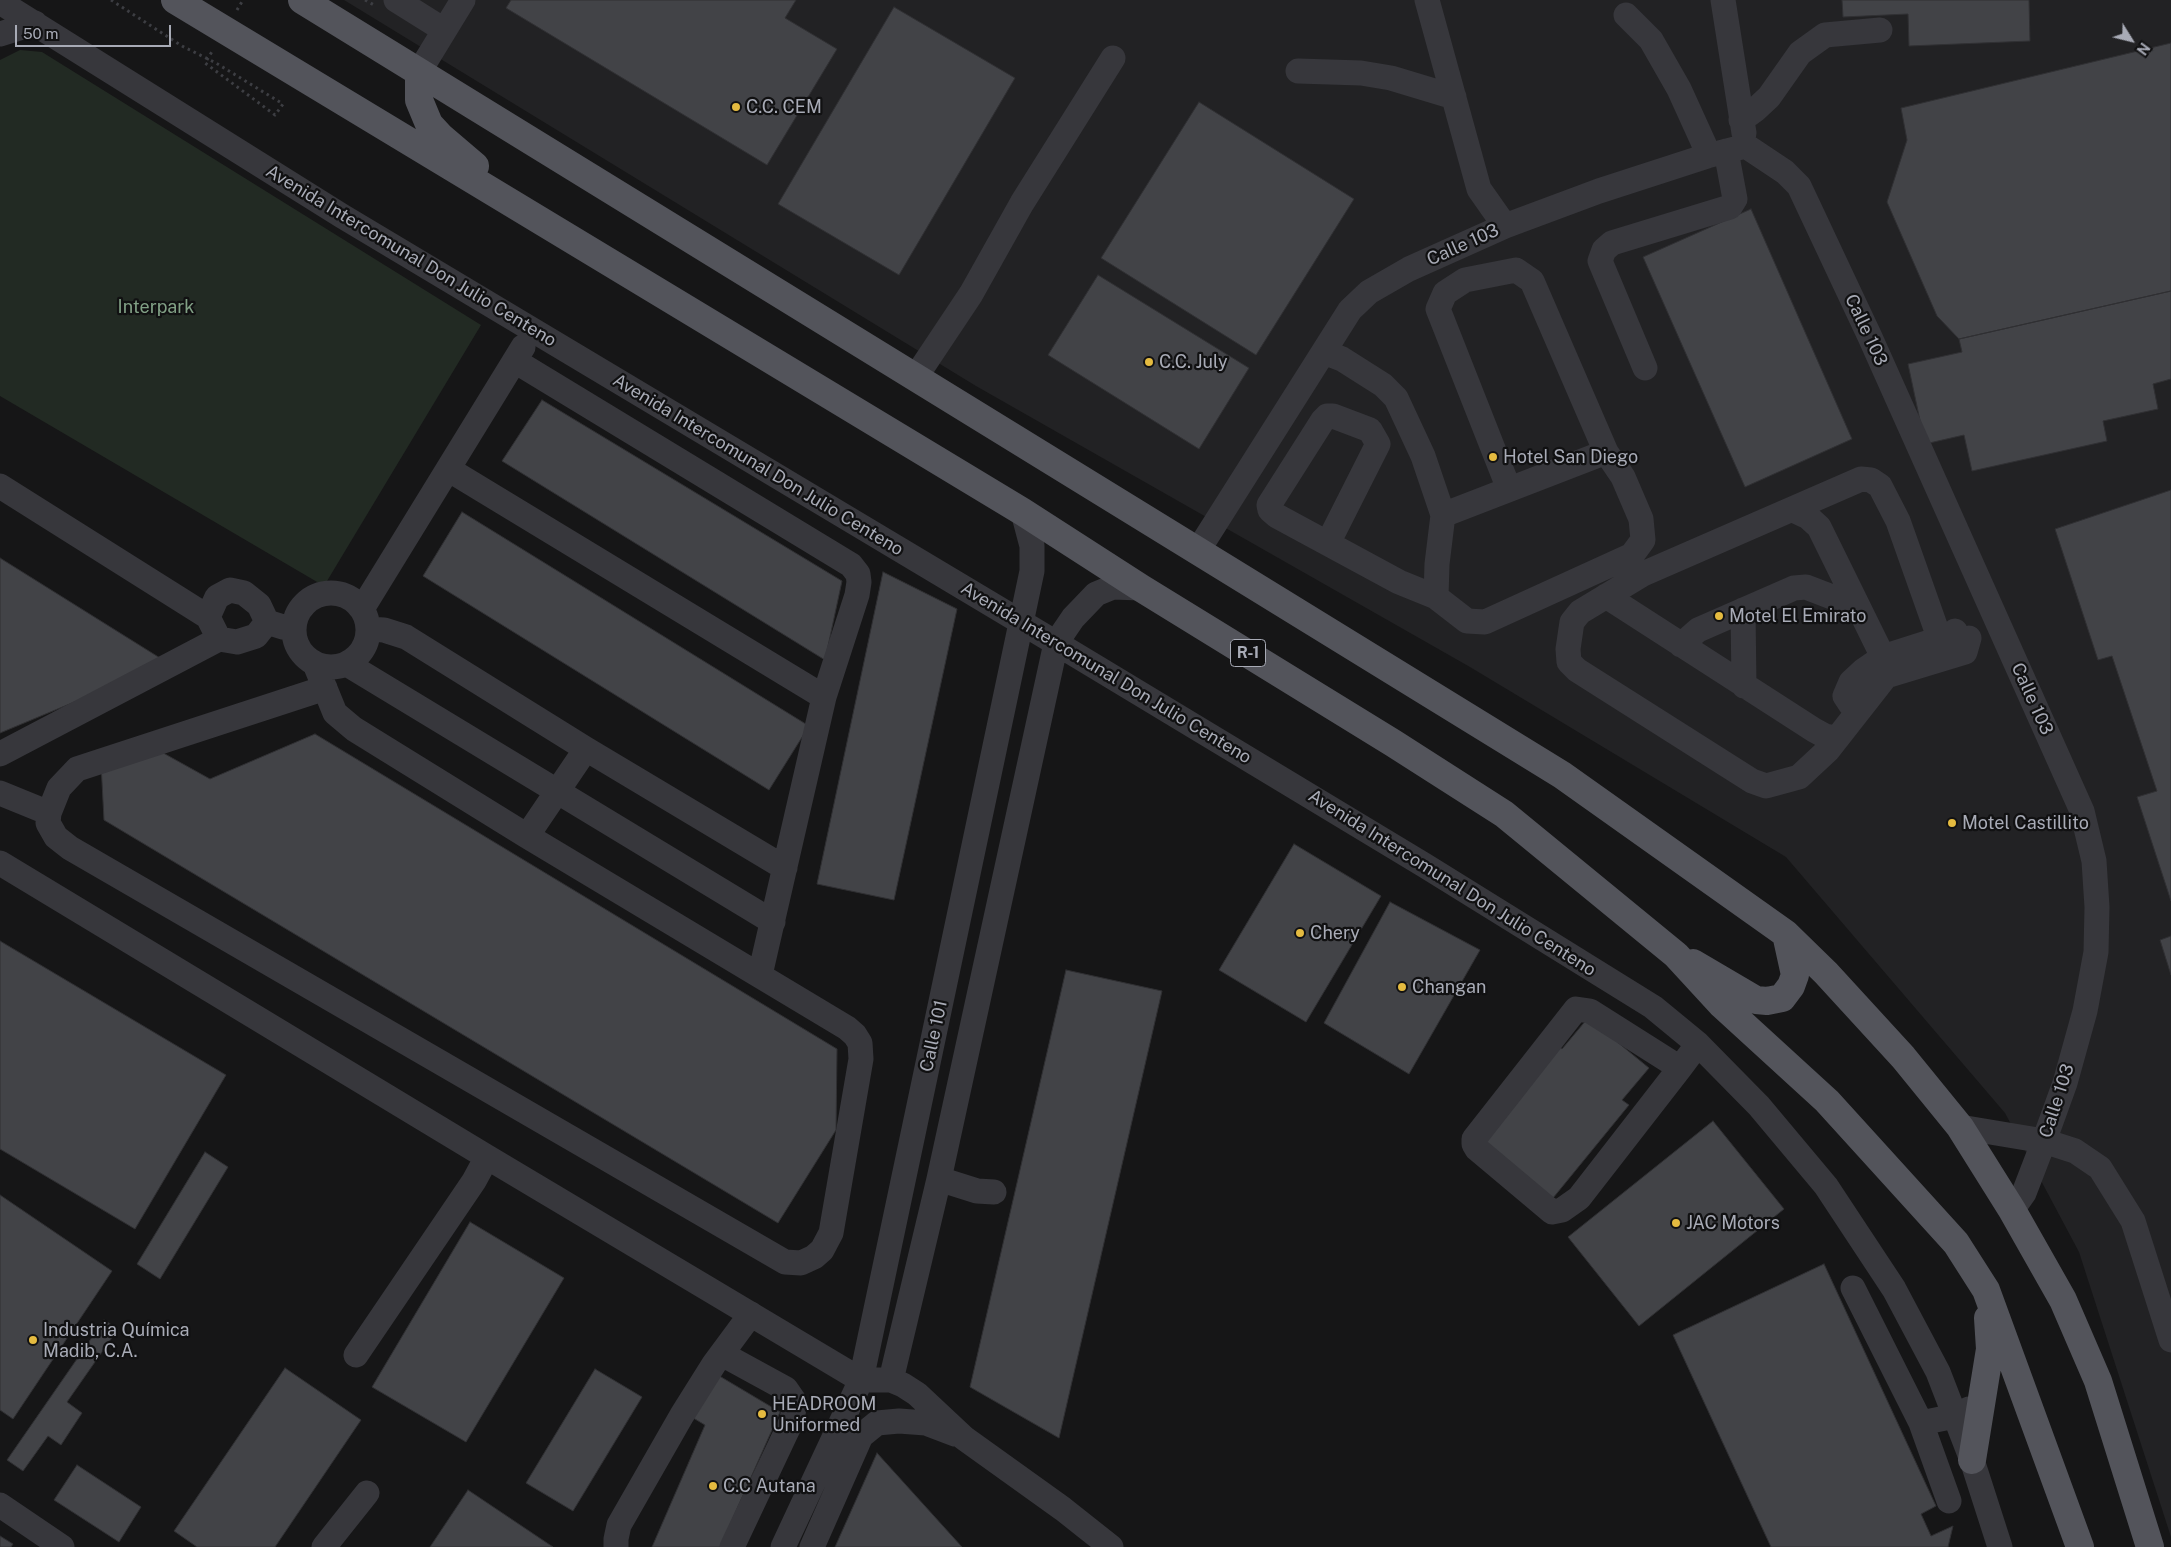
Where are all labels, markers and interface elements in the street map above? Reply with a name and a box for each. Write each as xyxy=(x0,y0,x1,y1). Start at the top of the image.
scale bar xyxy=(18,15,174,47)
north arrow xyxy=(2106,15,2156,65)
text: 50 m xyxy=(23,25,58,42)
text: N xyxy=(2133,40,2153,58)
place label: C.C. CEM xyxy=(746,96,822,118)
marker: C.C. CEM xyxy=(730,101,742,113)
street label: Avenida Intercomunal Don Julio Centeno xyxy=(262,160,560,352)
street label: Calle 103 xyxy=(1424,220,1502,270)
street label: Calle 103 xyxy=(1840,291,1892,369)
park label: Interpark xyxy=(118,296,194,318)
place label: C.C. July xyxy=(1159,351,1228,373)
marker: C.C. July xyxy=(1143,356,1155,368)
street label: Avenida Intercomunal Don Julio Centeno xyxy=(609,369,907,561)
place label: Hotel San Diego xyxy=(1503,446,1638,468)
marker: Hotel San Diego xyxy=(1487,451,1499,463)
street label: Avenida Intercomunal Don Julio Centeno xyxy=(957,577,1255,769)
place label: Motel El Emirato xyxy=(1729,605,1866,627)
marker: Motel El Emirato xyxy=(1713,610,1725,622)
road number: R-1 xyxy=(1230,640,1266,666)
street label: Calle 103 xyxy=(2007,660,2057,738)
street label: Avenida Intercomunal Don Julio Centeno xyxy=(1304,785,1600,981)
place label: Motel Castillito xyxy=(1962,812,2089,834)
marker: Motel Castillito xyxy=(1946,817,1958,829)
place label: Chery xyxy=(1310,922,1360,944)
marker: Chery xyxy=(1294,927,1306,939)
place label: Changan xyxy=(1412,976,1486,998)
marker: Changan xyxy=(1396,981,1408,993)
street label: Calle 101 xyxy=(916,998,952,1074)
street label: Calle 103 xyxy=(2035,1061,2079,1141)
place label: JAC Motors xyxy=(1686,1212,1780,1234)
marker: JAC Motors xyxy=(1670,1217,1682,1229)
place label: Industria Química Madib, C.A. xyxy=(43,1319,190,1362)
marker: Industria Química Madib, C.A. xyxy=(27,1334,39,1346)
place label: HEADROOM Uniformed xyxy=(772,1393,876,1436)
marker: HEADROOM Uniformed xyxy=(756,1408,768,1420)
place label: C.C Autana xyxy=(723,1475,816,1497)
marker: C.C Autana xyxy=(707,1480,719,1492)

